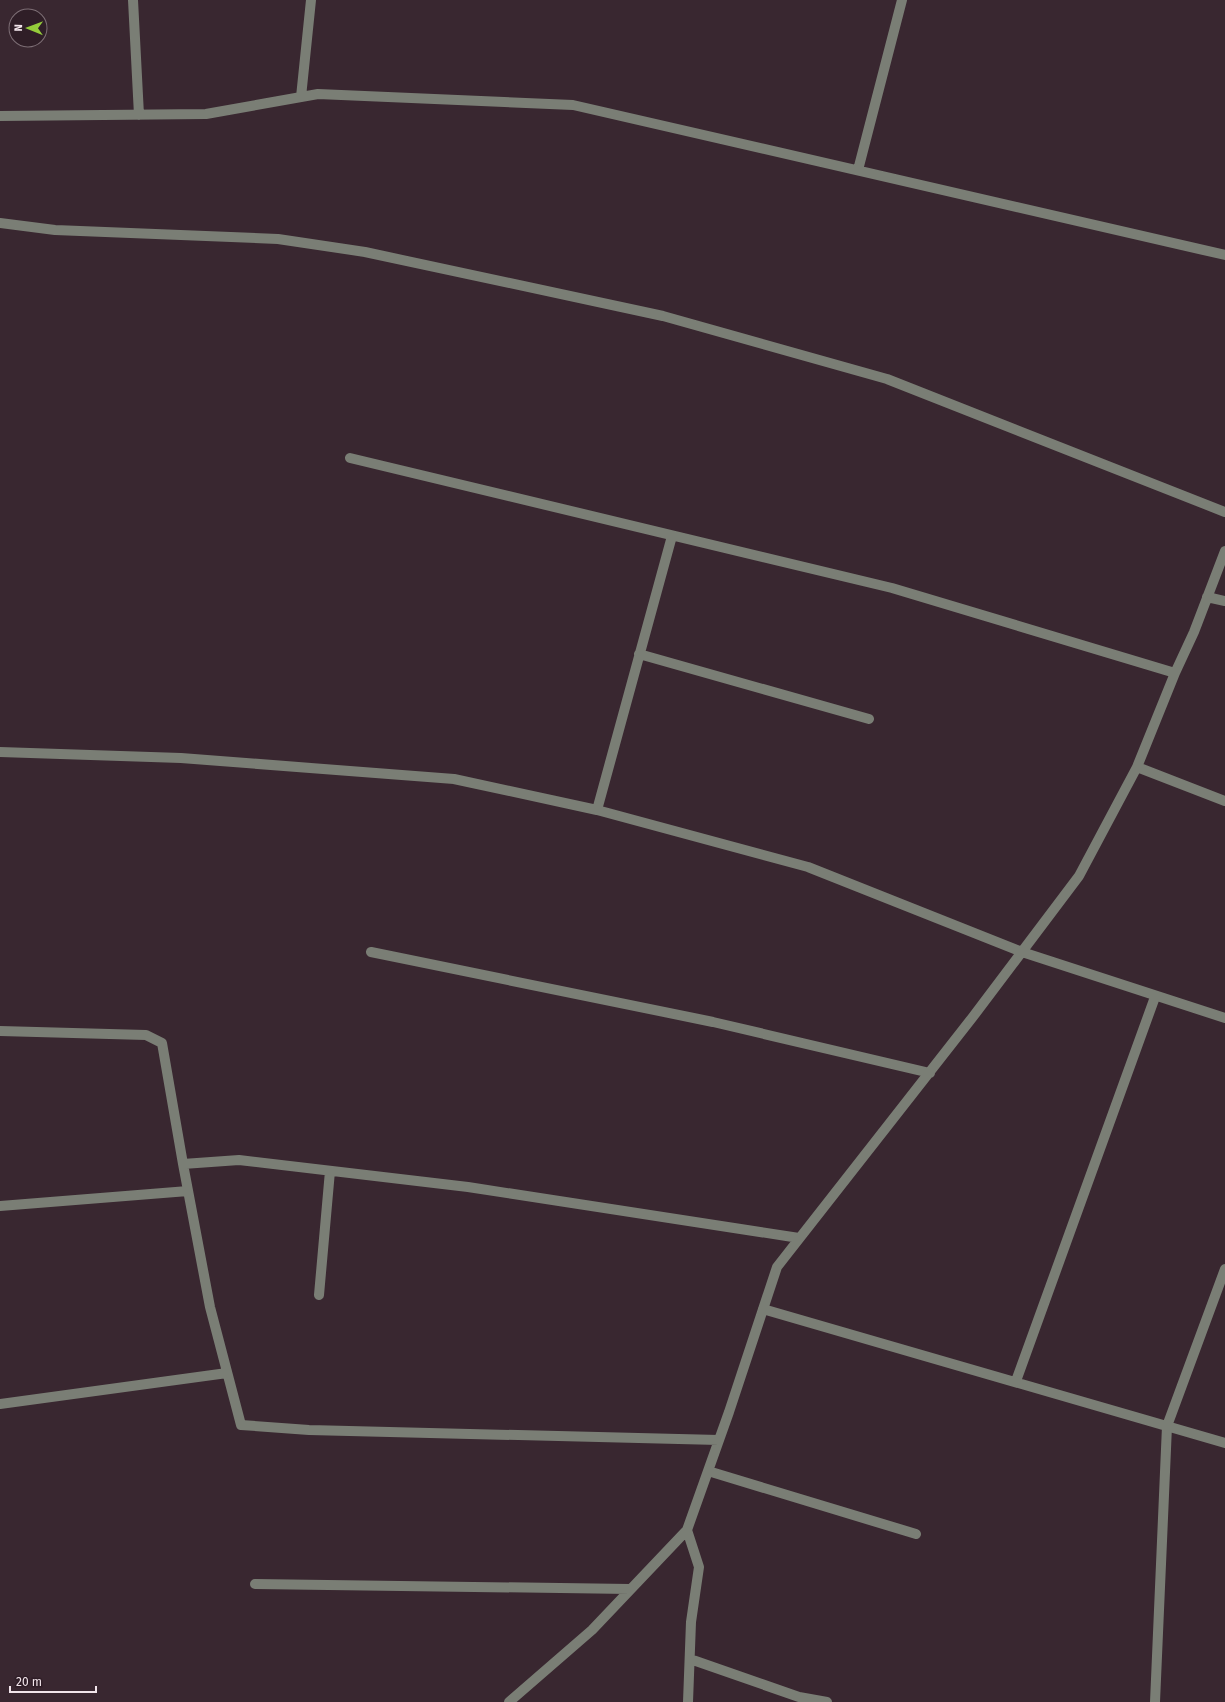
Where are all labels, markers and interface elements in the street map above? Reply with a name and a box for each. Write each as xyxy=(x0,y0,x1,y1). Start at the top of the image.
north arrow xyxy=(8,8,48,48)
text: N xyxy=(12,24,25,32)
scale bar xyxy=(10,1668,96,1694)
text: 20 m xyxy=(16,1675,42,1689)

